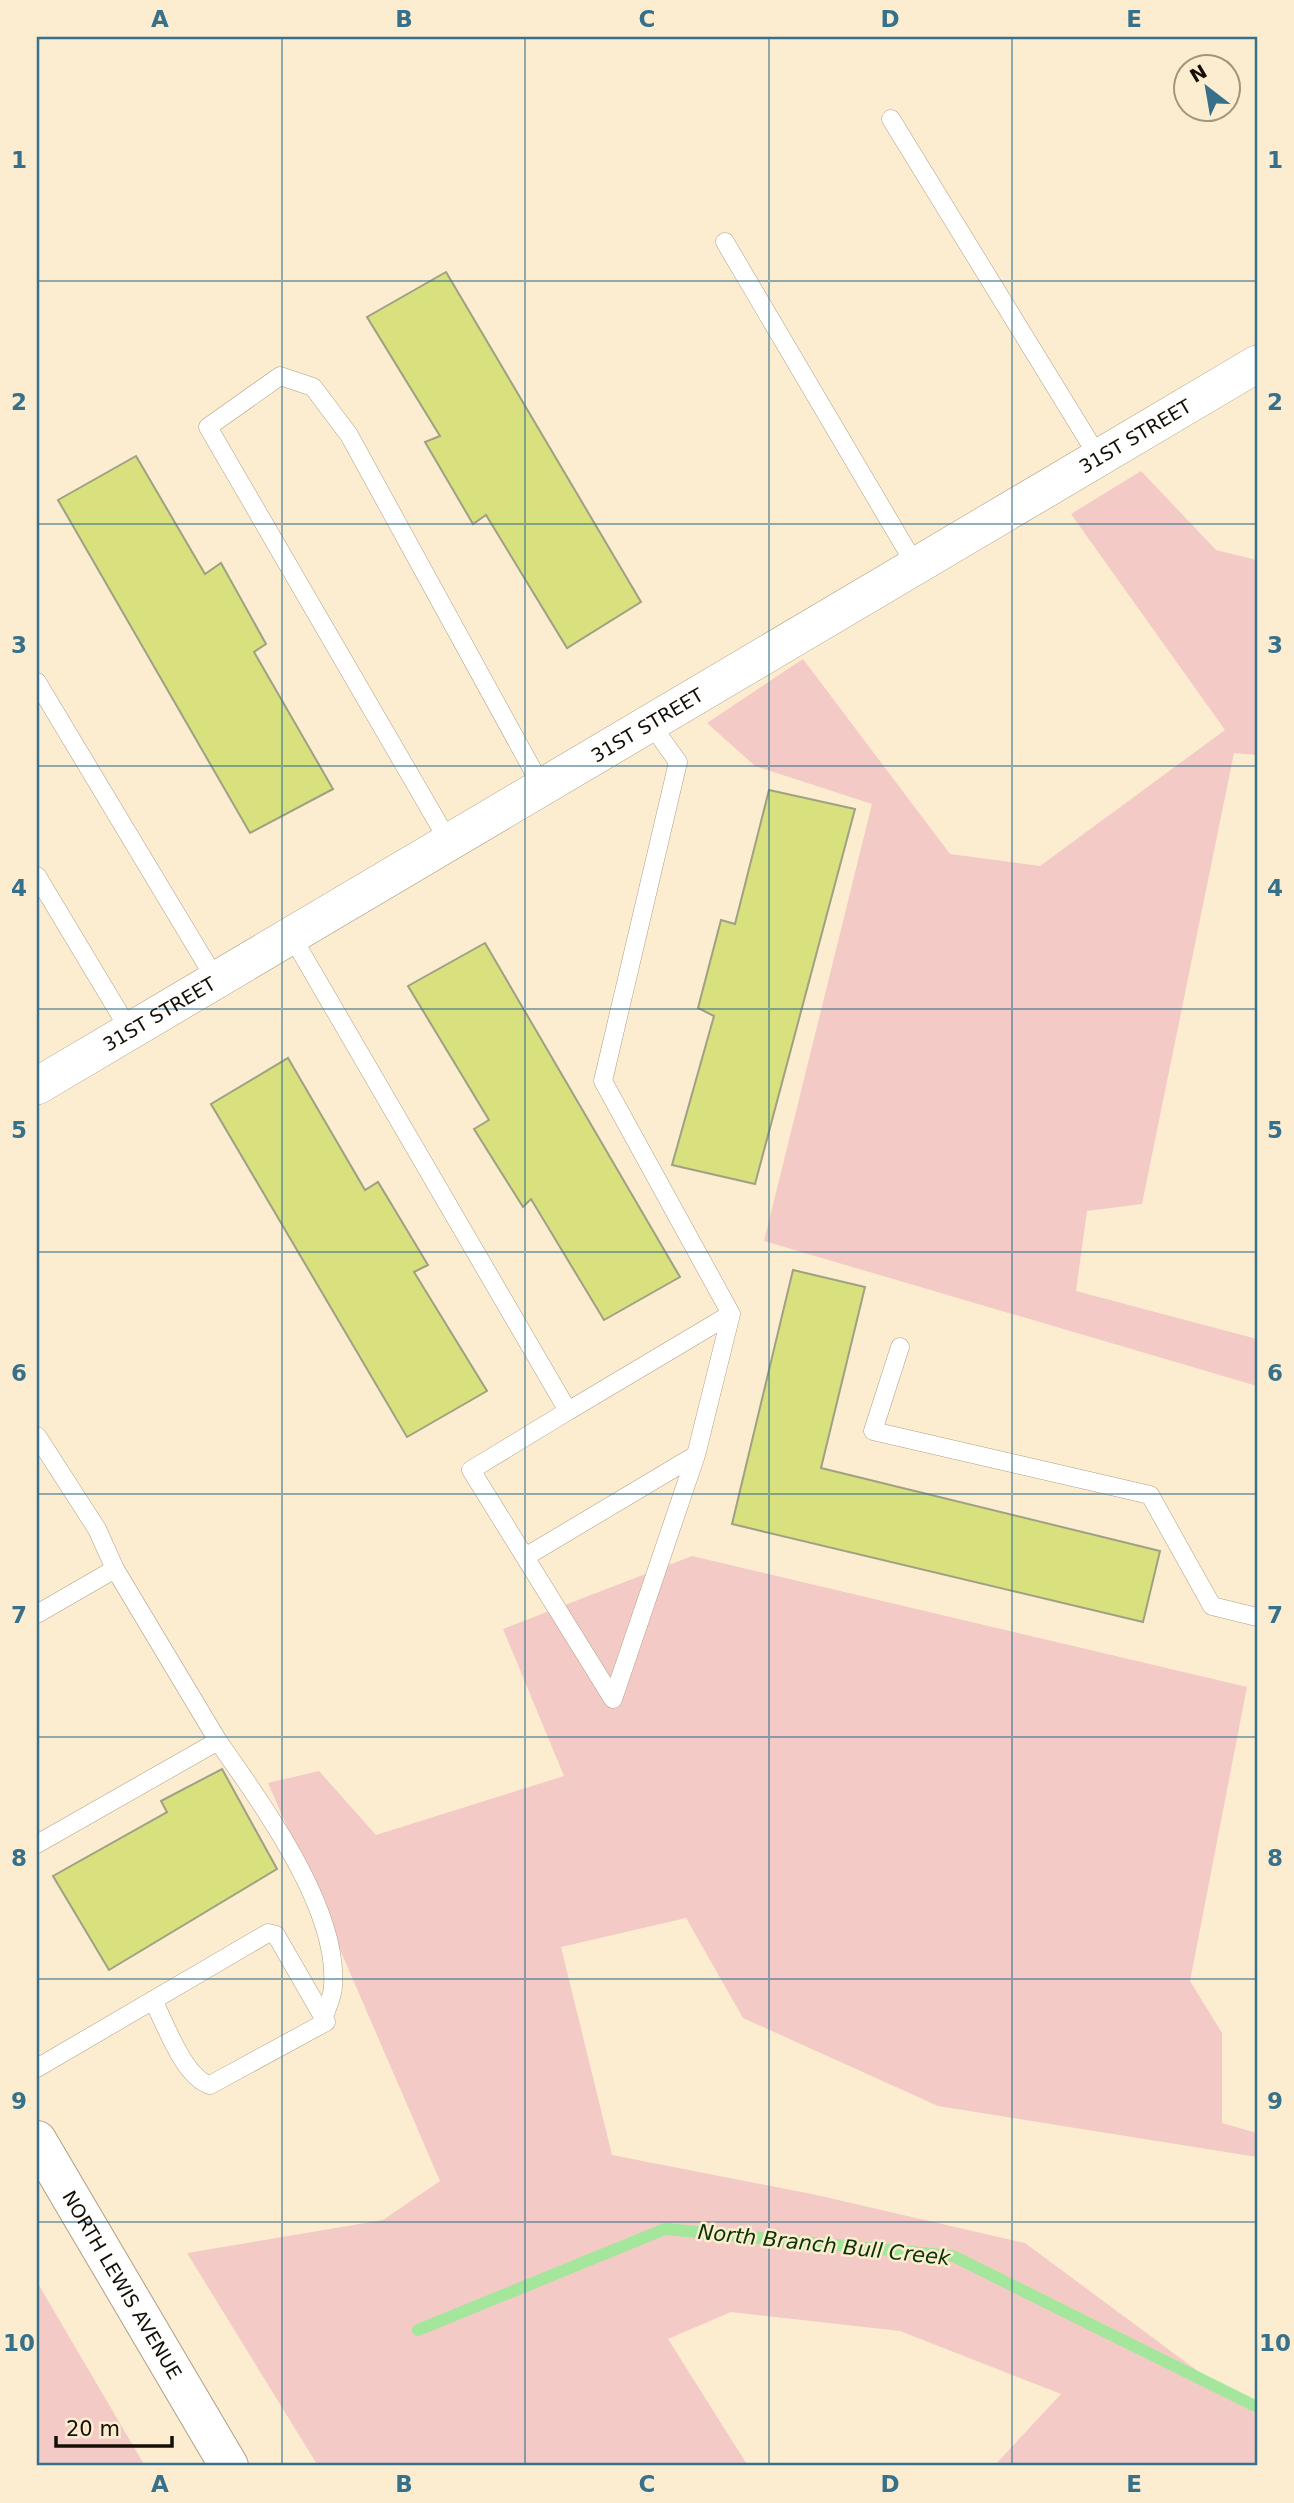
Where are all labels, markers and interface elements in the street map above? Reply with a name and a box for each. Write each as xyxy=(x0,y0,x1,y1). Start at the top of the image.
text: A xyxy=(151,6,169,32)
text: B xyxy=(395,6,413,32)
text: C xyxy=(639,6,655,32)
text: D xyxy=(880,6,900,32)
text: E xyxy=(1126,6,1142,32)
north arrow xyxy=(1172,52,1242,122)
text: N xyxy=(1186,60,1211,87)
text: 1 xyxy=(11,147,27,173)
text: 1 xyxy=(1267,147,1283,173)
text: 2 xyxy=(11,389,27,415)
text: 2 xyxy=(1267,389,1283,415)
street label: 31ST STREET xyxy=(1075,394,1195,478)
text: 3 xyxy=(11,632,27,658)
text: 3 xyxy=(1267,632,1283,658)
street label: 31ST STREET xyxy=(587,683,707,767)
text: 4 xyxy=(11,875,27,901)
text: 4 xyxy=(1267,875,1283,901)
street label: 31ST STREET xyxy=(99,972,220,1055)
text: 5 xyxy=(11,1117,27,1143)
text: 5 xyxy=(1267,1117,1283,1143)
text: 6 xyxy=(11,1360,27,1386)
text: 6 xyxy=(1267,1360,1283,1386)
text: 7 xyxy=(11,1602,27,1628)
text: 7 xyxy=(1267,1602,1283,1628)
text: 8 xyxy=(11,1845,27,1871)
text: 8 xyxy=(1267,1845,1283,1871)
text: 9 xyxy=(11,2088,27,2114)
text: 9 xyxy=(1267,2088,1283,2114)
street label: NORTH LEWIS AVENUE xyxy=(58,2187,186,2383)
water label: North Branch Bull Creek xyxy=(697,2220,952,2270)
text: 10 xyxy=(3,2330,35,2356)
text: 10 xyxy=(1259,2330,1291,2356)
scale bar xyxy=(56,2405,172,2449)
text: 20 m xyxy=(66,2417,120,2441)
text: A xyxy=(151,2471,169,2497)
text: B xyxy=(395,2471,413,2497)
text: C xyxy=(639,2471,655,2497)
text: D xyxy=(880,2471,900,2497)
text: E xyxy=(1126,2471,1142,2497)

